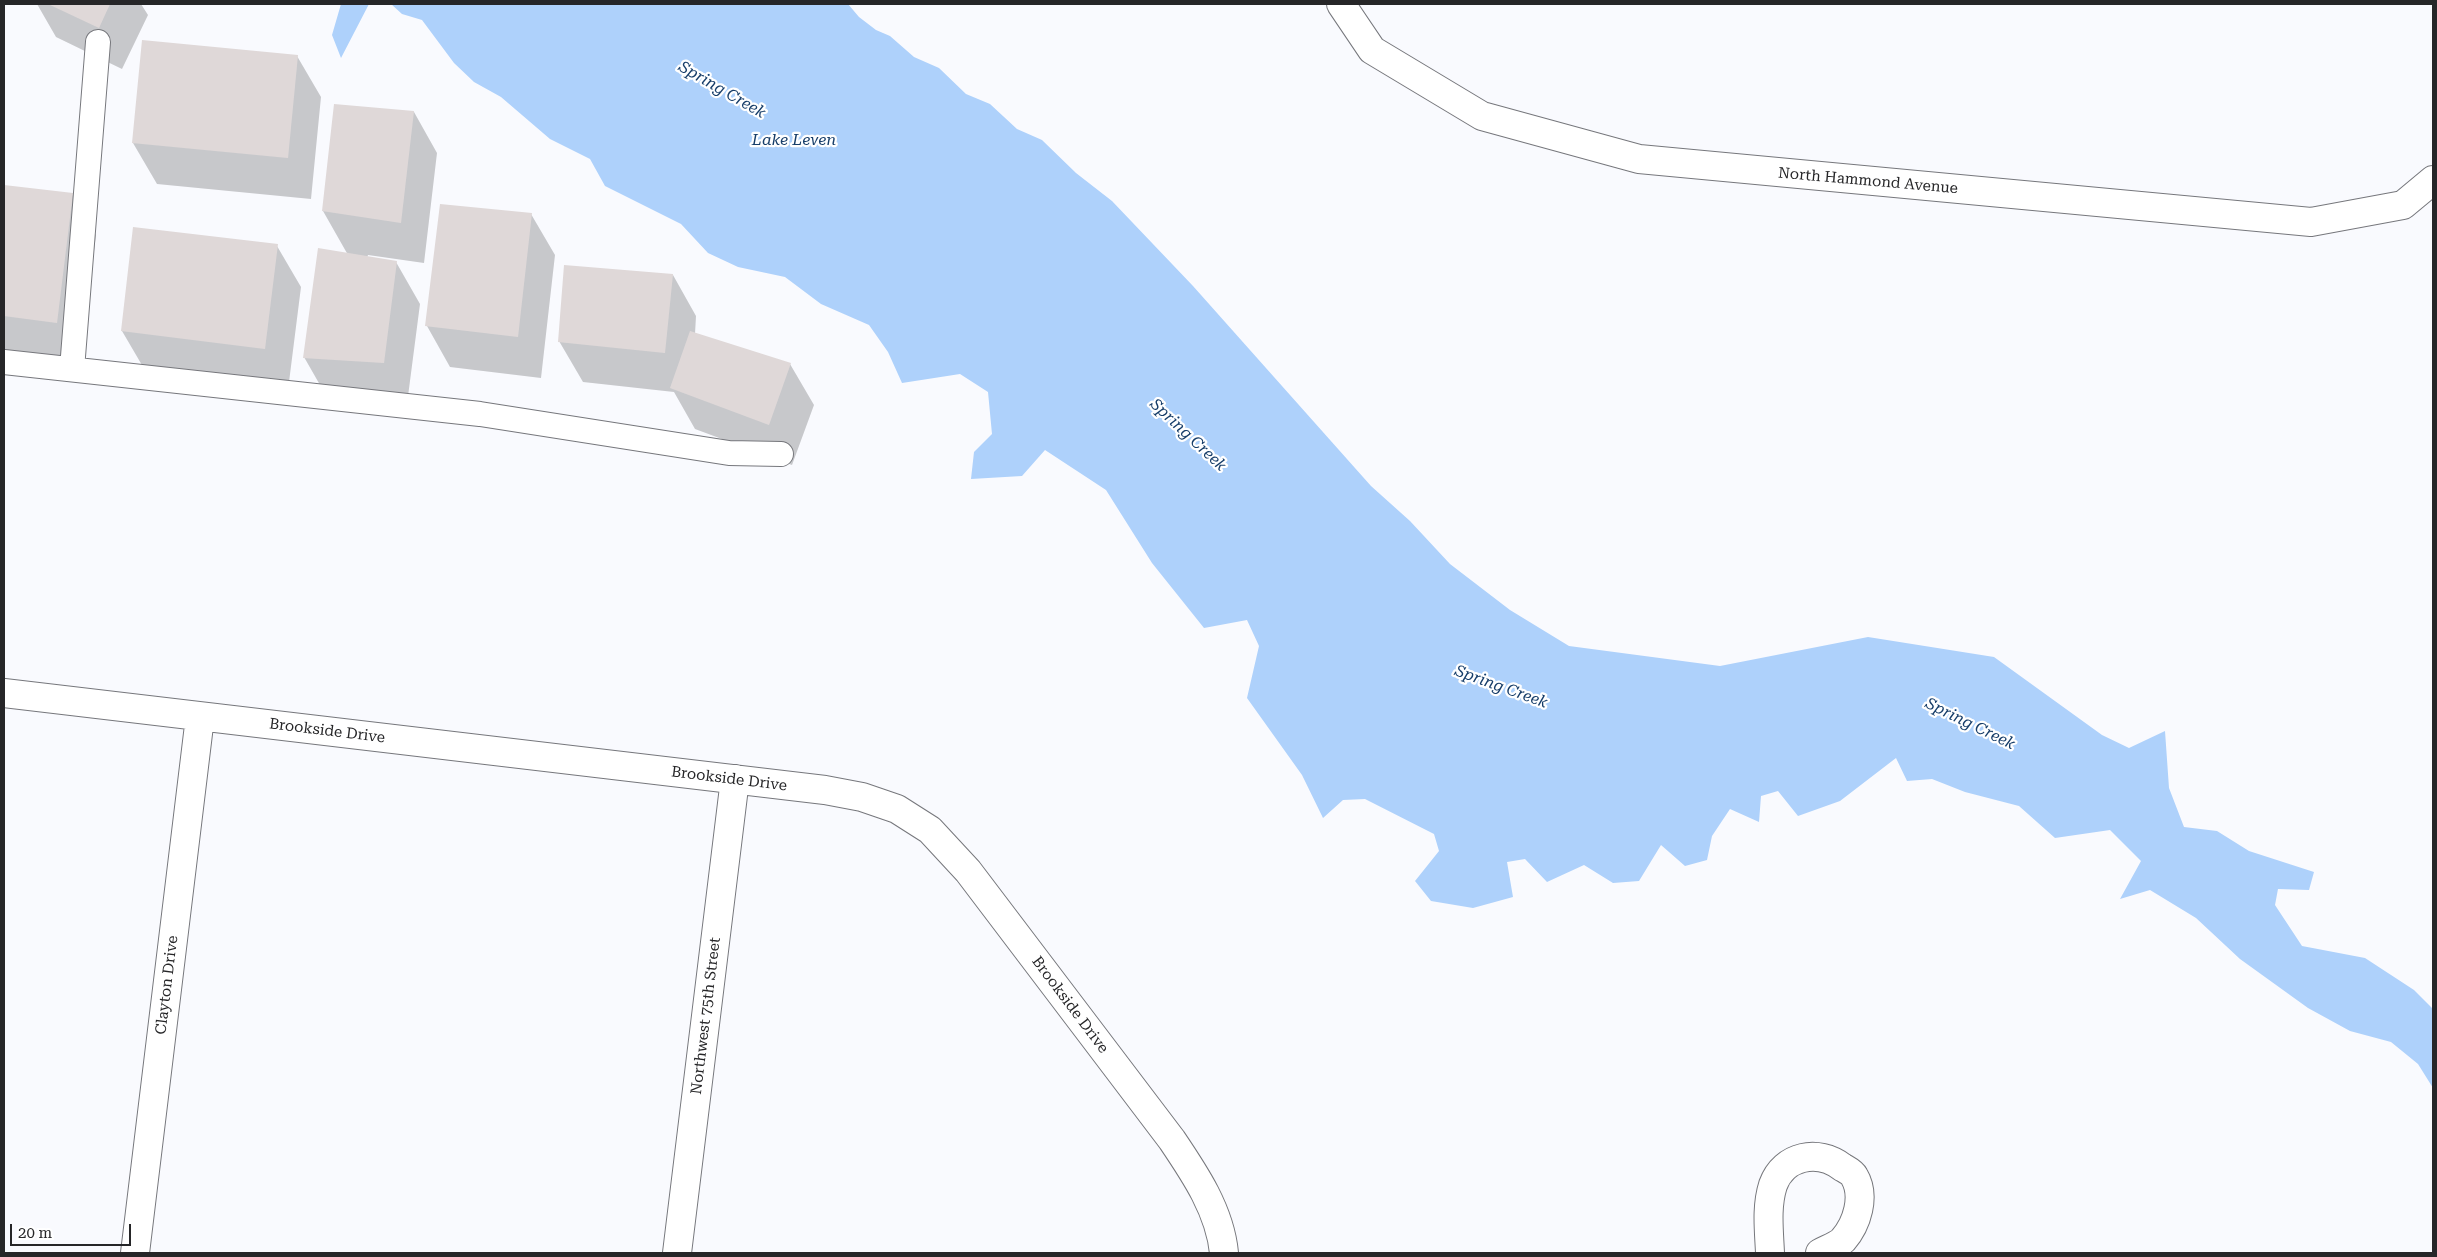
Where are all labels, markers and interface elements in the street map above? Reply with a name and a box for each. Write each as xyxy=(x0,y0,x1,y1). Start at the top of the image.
water label: Spring Creek xyxy=(675,57,769,123)
water label: Lake Leven xyxy=(752,130,836,150)
street label: North Hammond Avenue xyxy=(1777,164,1959,198)
water label: Spring Creek xyxy=(1146,395,1230,475)
water label: Spring Creek xyxy=(1452,661,1550,713)
water label: Spring Creek xyxy=(1922,694,2018,754)
street label: Brookside Drive xyxy=(268,715,386,747)
street label: Brookside Drive xyxy=(670,763,788,795)
street label: Clayton Drive xyxy=(152,934,182,1036)
street label: Northwest 75th Street xyxy=(687,936,725,1096)
street label: Brookside Drive xyxy=(1028,953,1112,1057)
scale bar xyxy=(12,1214,134,1246)
text: 20 m xyxy=(18,1224,52,1242)

